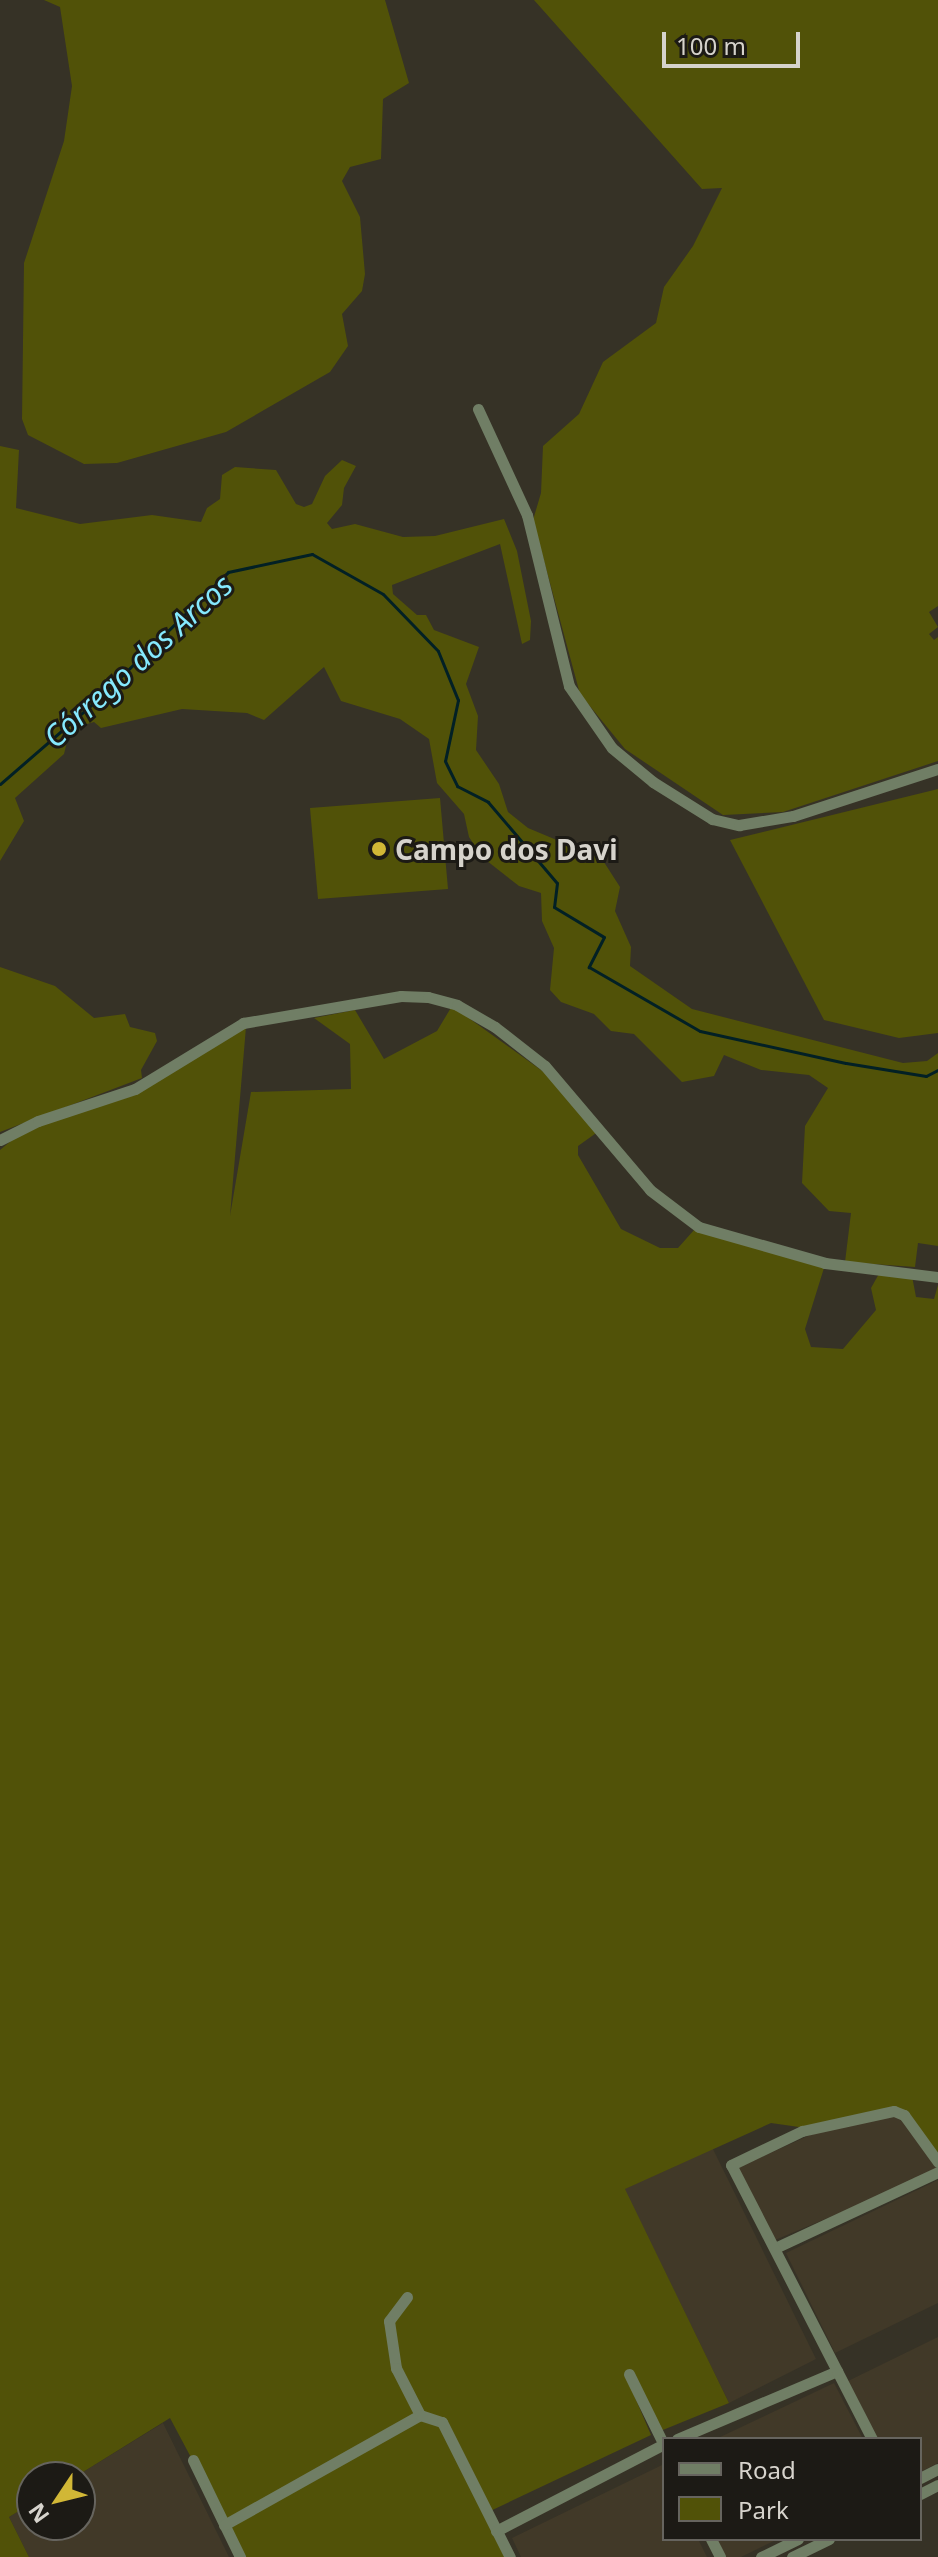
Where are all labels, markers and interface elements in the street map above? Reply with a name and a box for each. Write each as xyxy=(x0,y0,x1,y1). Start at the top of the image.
scale bar xyxy=(666,16,804,66)
text: 100 m xyxy=(676,29,746,62)
water label: Córrego dos Arcos xyxy=(36,567,240,755)
place label: Campo dos Davi xyxy=(395,832,618,866)
marker: Campo dos Davi xyxy=(370,840,388,858)
legend xyxy=(662,2437,922,2541)
text: Road xyxy=(738,2453,796,2486)
north arrow xyxy=(16,2461,96,2541)
text: Park xyxy=(738,2493,789,2526)
text: N xyxy=(21,2498,55,2530)

